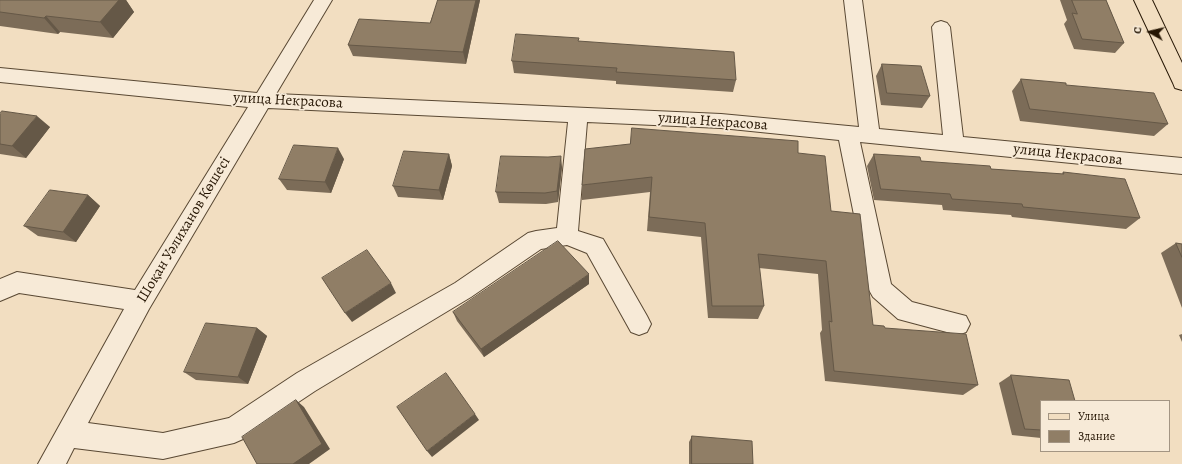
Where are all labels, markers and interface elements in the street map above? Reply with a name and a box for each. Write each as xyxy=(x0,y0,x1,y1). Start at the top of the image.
north arrow xyxy=(1130,12,1170,52)
text: С xyxy=(1130,26,1146,35)
street label: улица Некрасова xyxy=(233,89,343,113)
street label: улица Некрасова xyxy=(658,109,768,135)
street label: улица Некрасова xyxy=(1013,140,1123,170)
street label: Шоқан Уәлиханов Көшесі xyxy=(133,154,235,306)
legend xyxy=(1040,400,1170,452)
text: Улица xyxy=(1078,408,1109,424)
text: Здание xyxy=(1078,428,1115,444)

